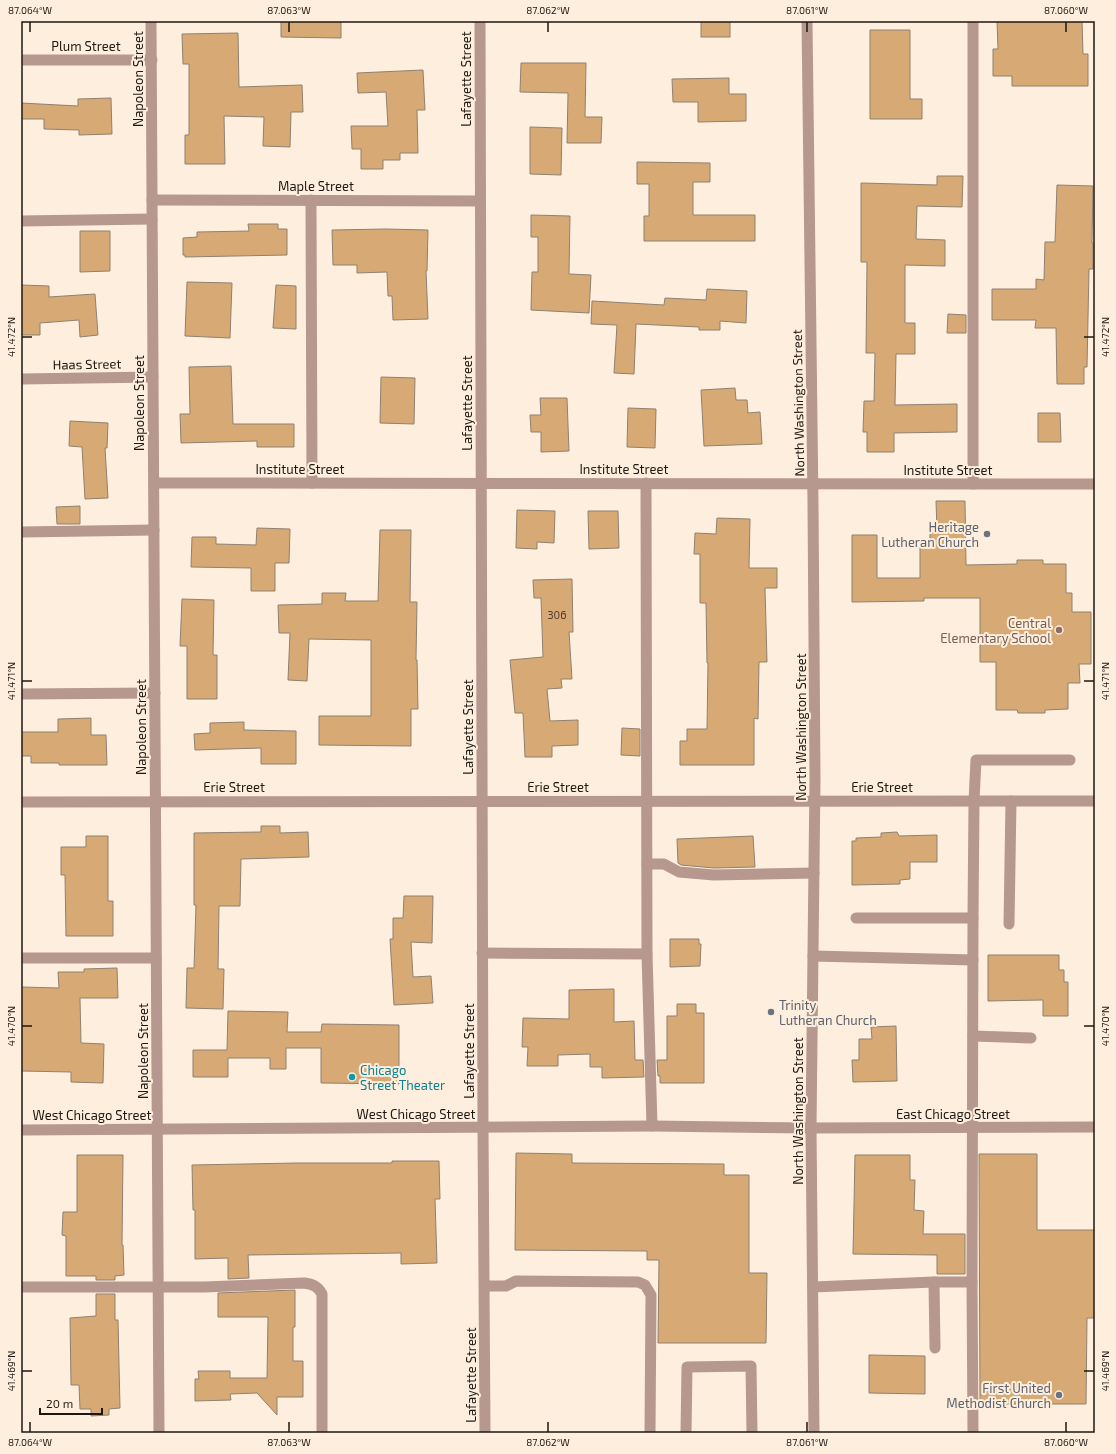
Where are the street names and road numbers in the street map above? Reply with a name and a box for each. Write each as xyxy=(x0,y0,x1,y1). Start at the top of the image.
street label: Napoleon Street xyxy=(130,31,146,127)
street label: Lafayette Street xyxy=(458,31,474,127)
street label: Plum Street xyxy=(51,38,121,54)
street label: Maple Street xyxy=(278,178,354,194)
street label: North Washington Street xyxy=(789,329,807,477)
street label: Haas Street xyxy=(53,355,121,373)
street label: Napoleon Street xyxy=(131,355,147,451)
street label: Lafayette Street xyxy=(459,355,475,451)
street label: Institute Street xyxy=(255,461,345,477)
street label: Institute Street xyxy=(579,461,669,477)
street label: Institute Street xyxy=(903,462,993,478)
street label: North Washington Street xyxy=(793,653,809,801)
street label: Napoleon Street xyxy=(133,679,149,775)
street label: Lafayette Street xyxy=(460,679,476,775)
street label: Erie Street xyxy=(203,779,265,795)
street label: Erie Street xyxy=(527,779,589,795)
street label: Erie Street xyxy=(851,779,913,795)
street label: Napoleon Street xyxy=(135,1003,151,1099)
street label: Lafayette Street xyxy=(461,1003,477,1099)
street label: North Washington Street xyxy=(790,1037,806,1185)
street label: West Chicago Street xyxy=(357,1106,475,1122)
street label: East Chicago Street xyxy=(896,1106,1010,1122)
street label: West Chicago Street xyxy=(33,1107,151,1123)
street label: Lafayette Street xyxy=(463,1327,479,1423)

